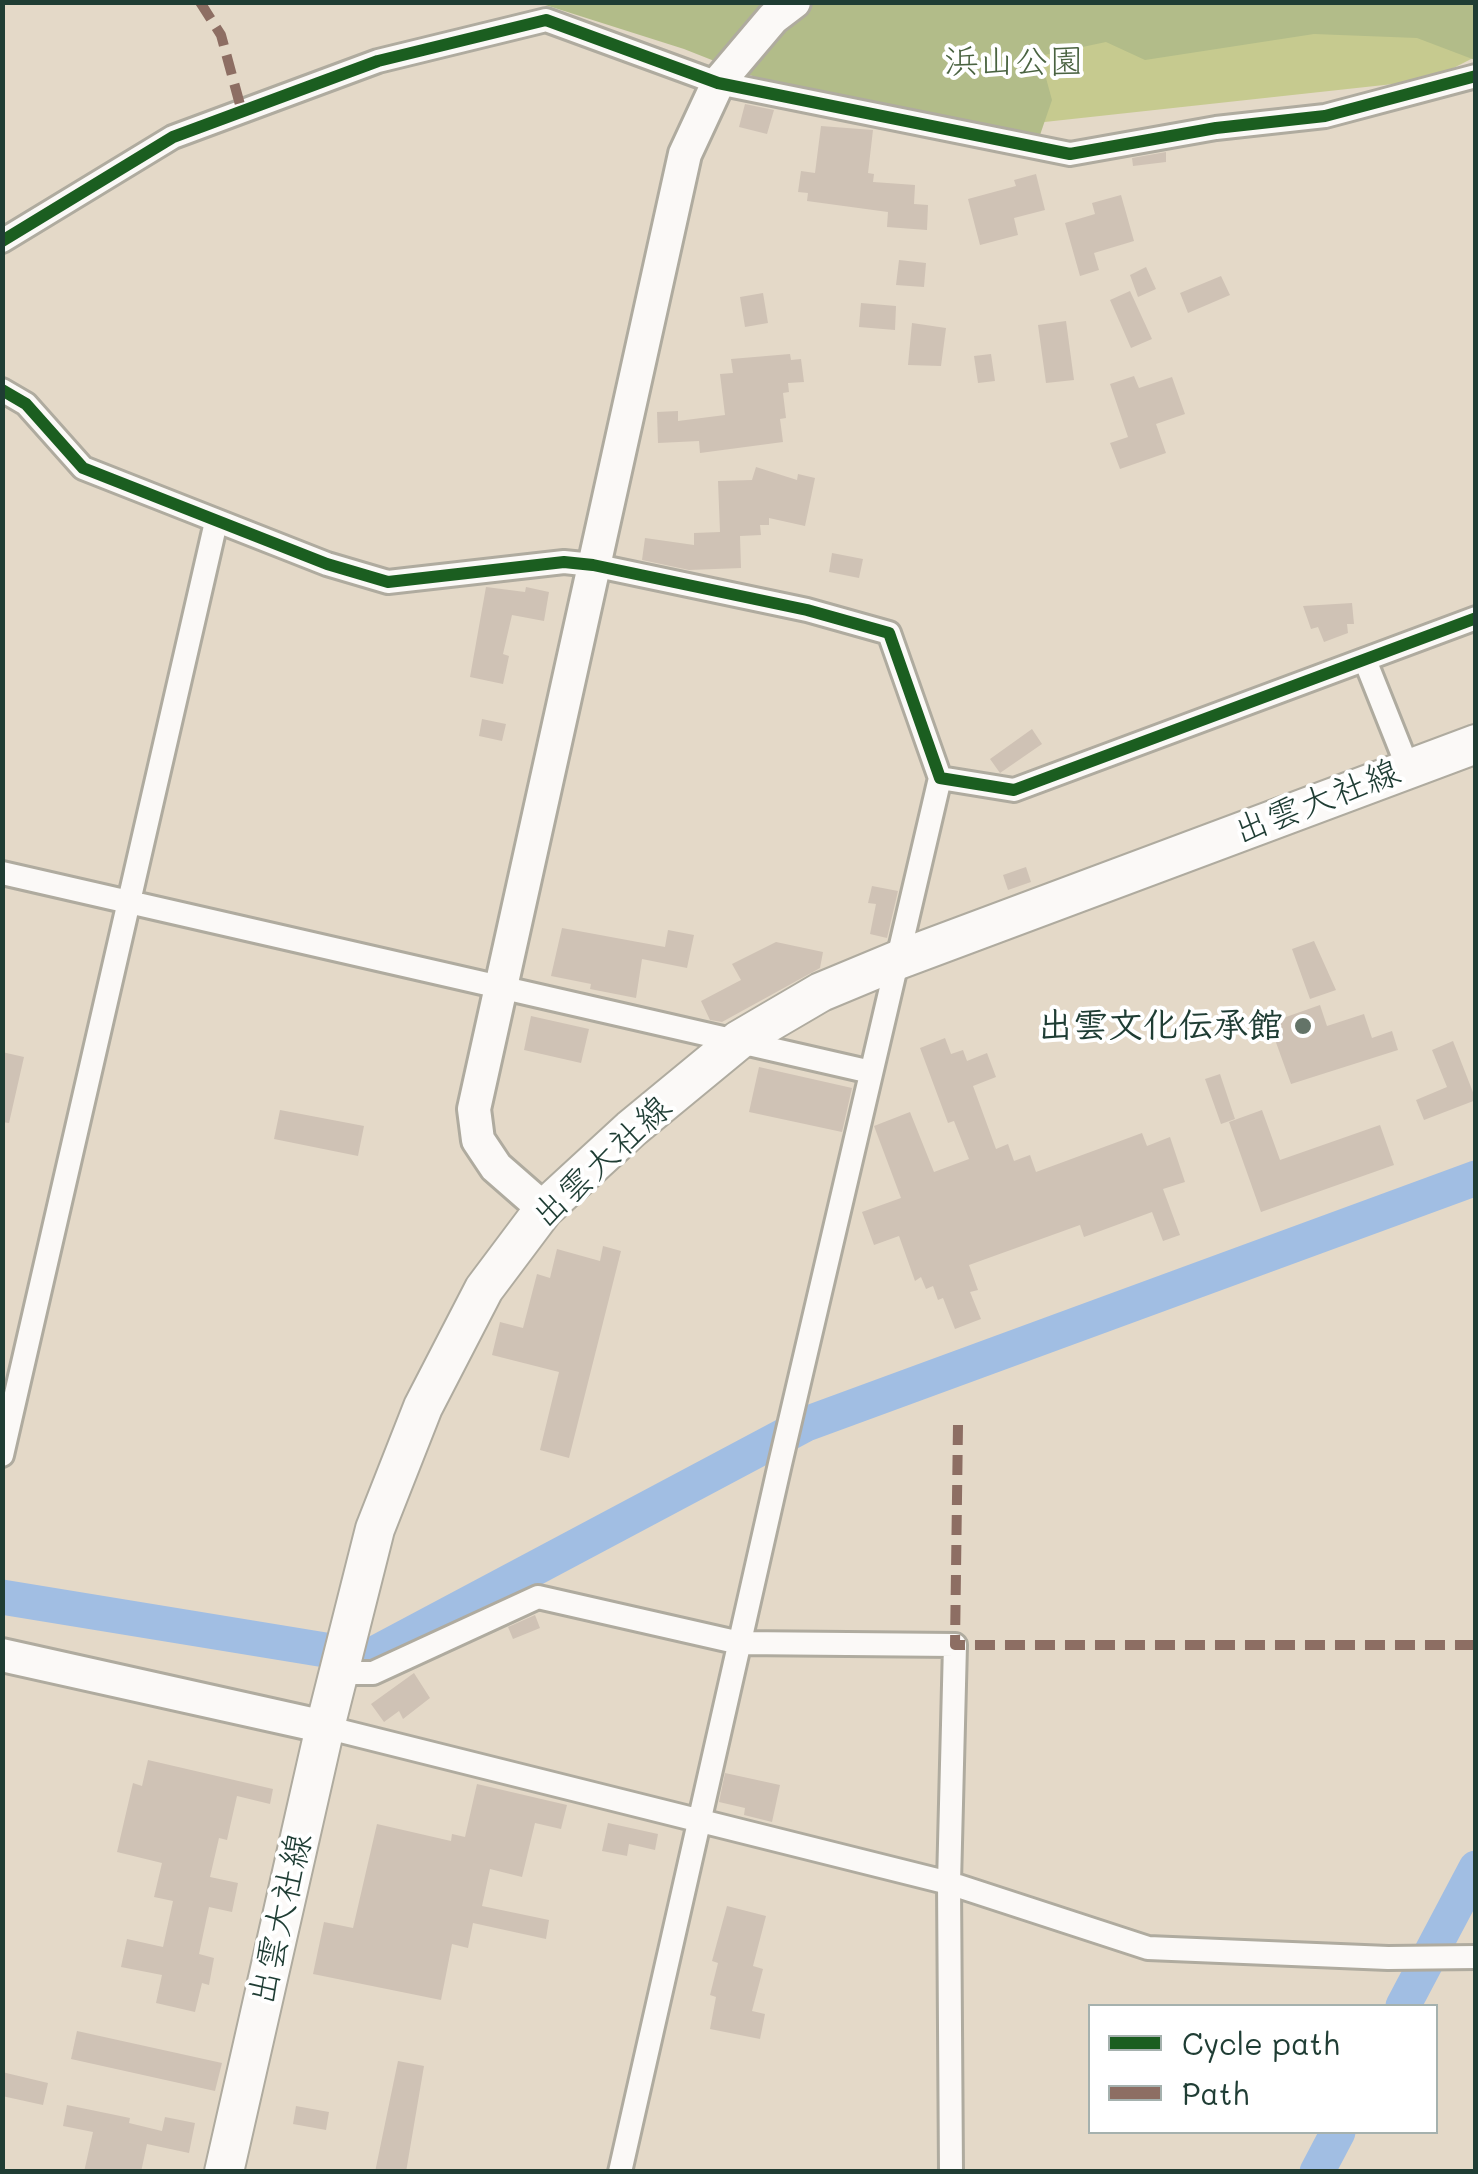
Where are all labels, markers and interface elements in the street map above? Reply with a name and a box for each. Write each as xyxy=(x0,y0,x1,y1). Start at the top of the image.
park label: 浜山公園 xyxy=(944,41,1084,83)
street label: 出雲大社線 xyxy=(1228,751,1406,853)
place label: 出雲文化伝承館 xyxy=(1038,1005,1283,1047)
marker: 出雲文化伝承館 xyxy=(1292,1015,1314,1037)
street label: 出雲大社線 xyxy=(524,1087,680,1237)
street label: 出雲大社線 xyxy=(241,1829,321,2009)
legend xyxy=(1088,2004,1438,2134)
text: Cycle path xyxy=(1182,2023,1340,2063)
text: Path xyxy=(1182,2073,1249,2113)

